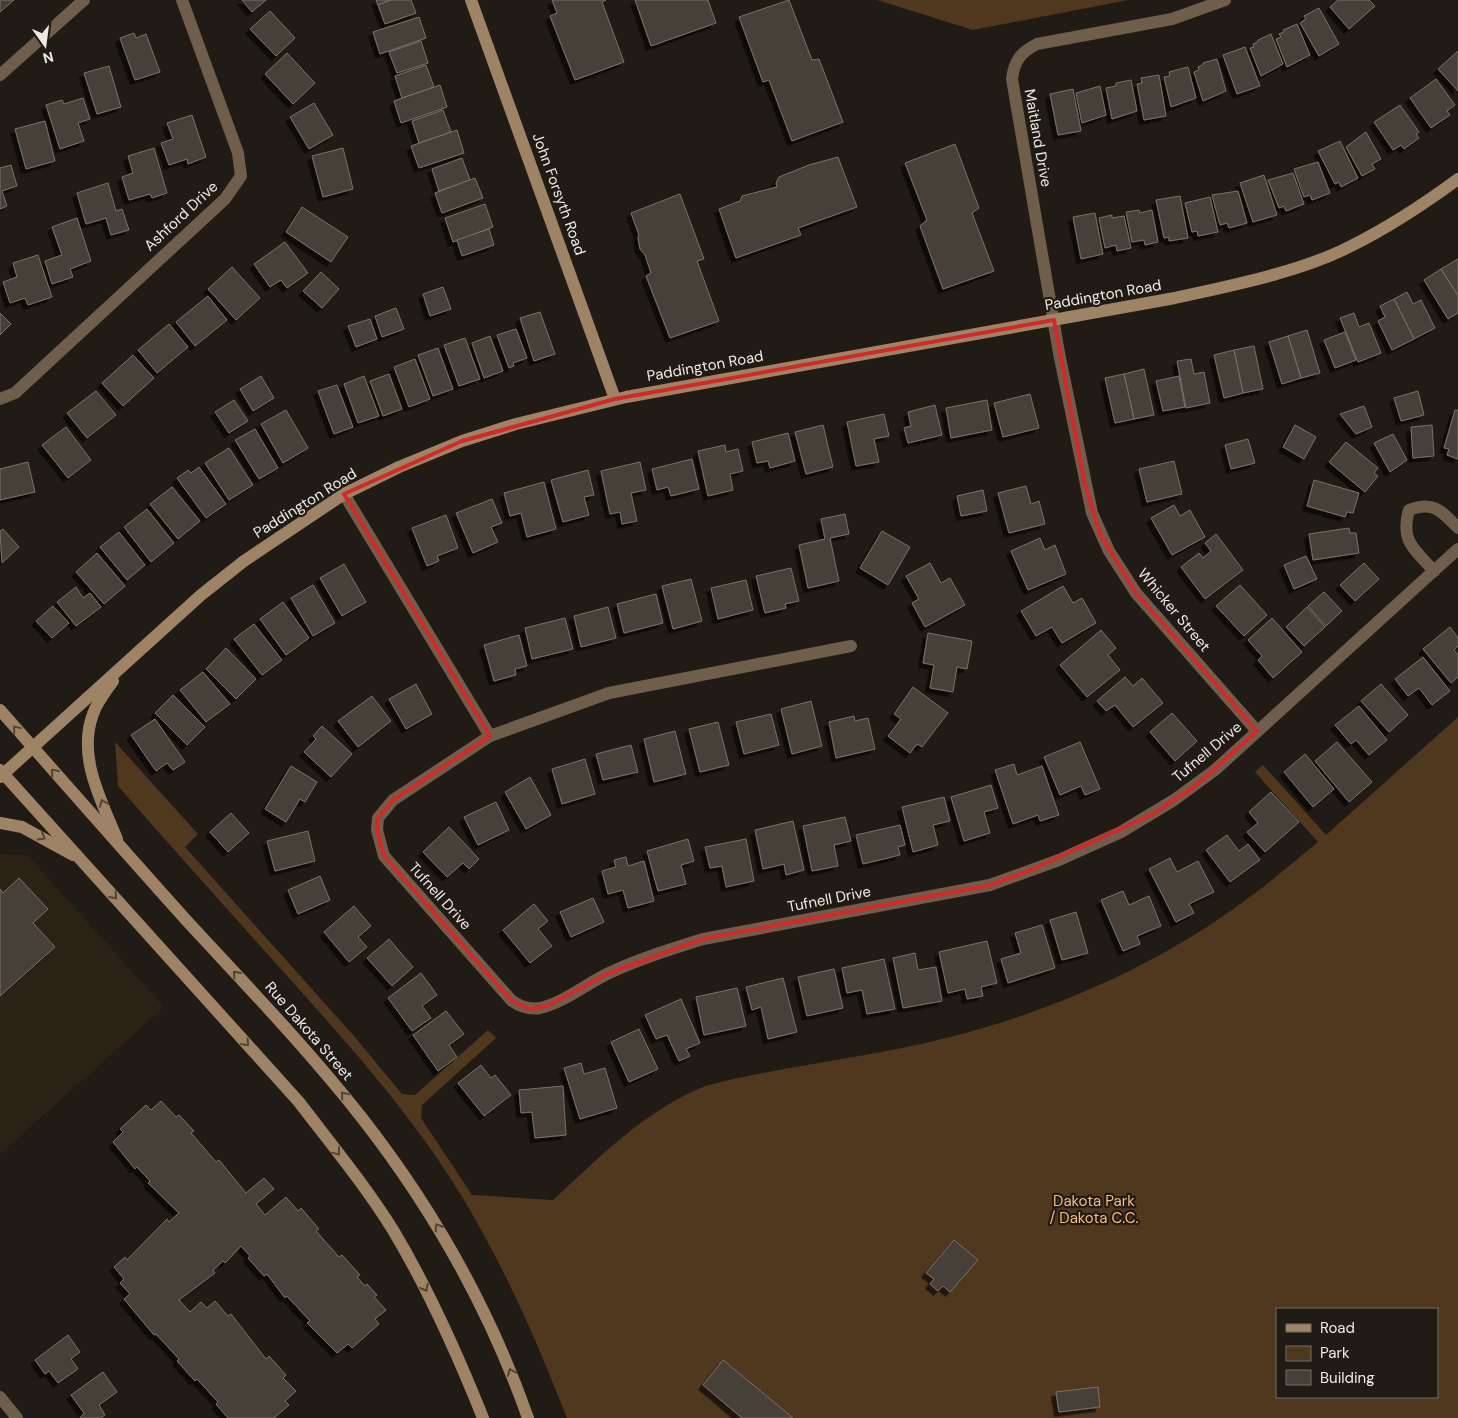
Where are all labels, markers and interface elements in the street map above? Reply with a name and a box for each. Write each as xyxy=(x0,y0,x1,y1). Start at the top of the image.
north arrow xyxy=(20,20,70,70)
text: N xyxy=(41,48,55,68)
street label: Maitland Drive xyxy=(1020,87,1056,189)
street label: John Forsyth Road xyxy=(528,130,590,258)
street label: Ashford Drive xyxy=(140,177,222,255)
street label: Paddington Road xyxy=(1043,275,1163,315)
street label: Paddington Road xyxy=(645,346,765,386)
street label: Paddington Road xyxy=(250,463,360,543)
street label: Whicker Street xyxy=(1133,564,1215,656)
street label: Tufnell Drive xyxy=(1168,717,1246,787)
one-way arrow xyxy=(14,726,22,735)
one-way arrow xyxy=(51,769,60,778)
one-way arrow xyxy=(98,799,109,808)
one-way arrow xyxy=(37,831,46,841)
street label: Tufnell Drive xyxy=(404,858,476,934)
street label: Tufnell Drive xyxy=(786,881,872,917)
one-way arrow xyxy=(108,890,117,899)
one-way arrow xyxy=(233,970,242,979)
street label: Rue Dakota Street xyxy=(261,977,358,1085)
one-way arrow xyxy=(240,1037,249,1046)
one-way arrow xyxy=(341,1092,349,1101)
one-way arrow xyxy=(331,1146,340,1156)
park label: Dakota Park / Dakota C.C. xyxy=(1050,1191,1139,1228)
one-way arrow xyxy=(435,1224,444,1233)
one-way arrow xyxy=(419,1283,429,1292)
legend xyxy=(1276,1308,1438,1398)
text: Road xyxy=(1320,1318,1355,1338)
text: Park xyxy=(1320,1343,1350,1363)
one-way arrow xyxy=(506,1368,517,1377)
text: Building xyxy=(1320,1368,1375,1388)

